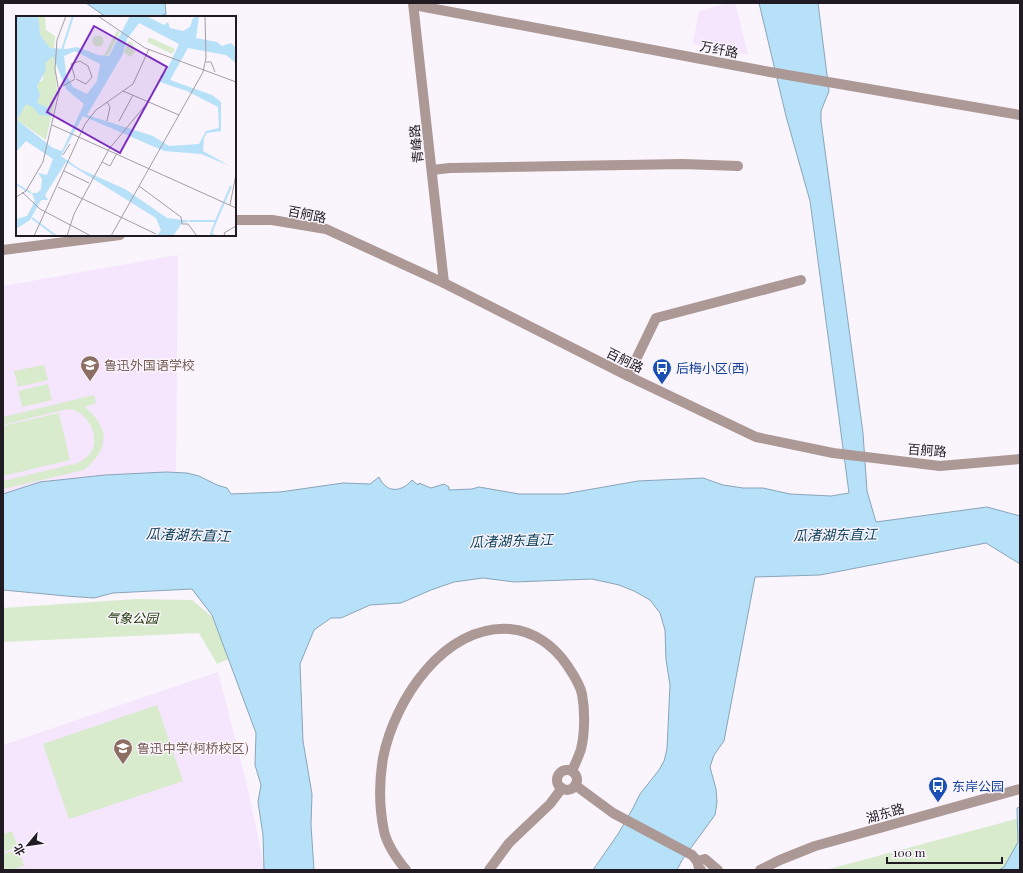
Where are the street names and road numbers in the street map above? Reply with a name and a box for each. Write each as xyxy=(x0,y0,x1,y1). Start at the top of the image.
street label: 万纤路 xyxy=(698,36,740,61)
street label: 青峰路 xyxy=(405,124,426,164)
street label: 百舸路 xyxy=(286,201,328,226)
street label: 百舸路 xyxy=(604,343,646,376)
street label: 百舸路 xyxy=(907,440,947,459)
street label: 湖东路 xyxy=(864,799,906,826)

